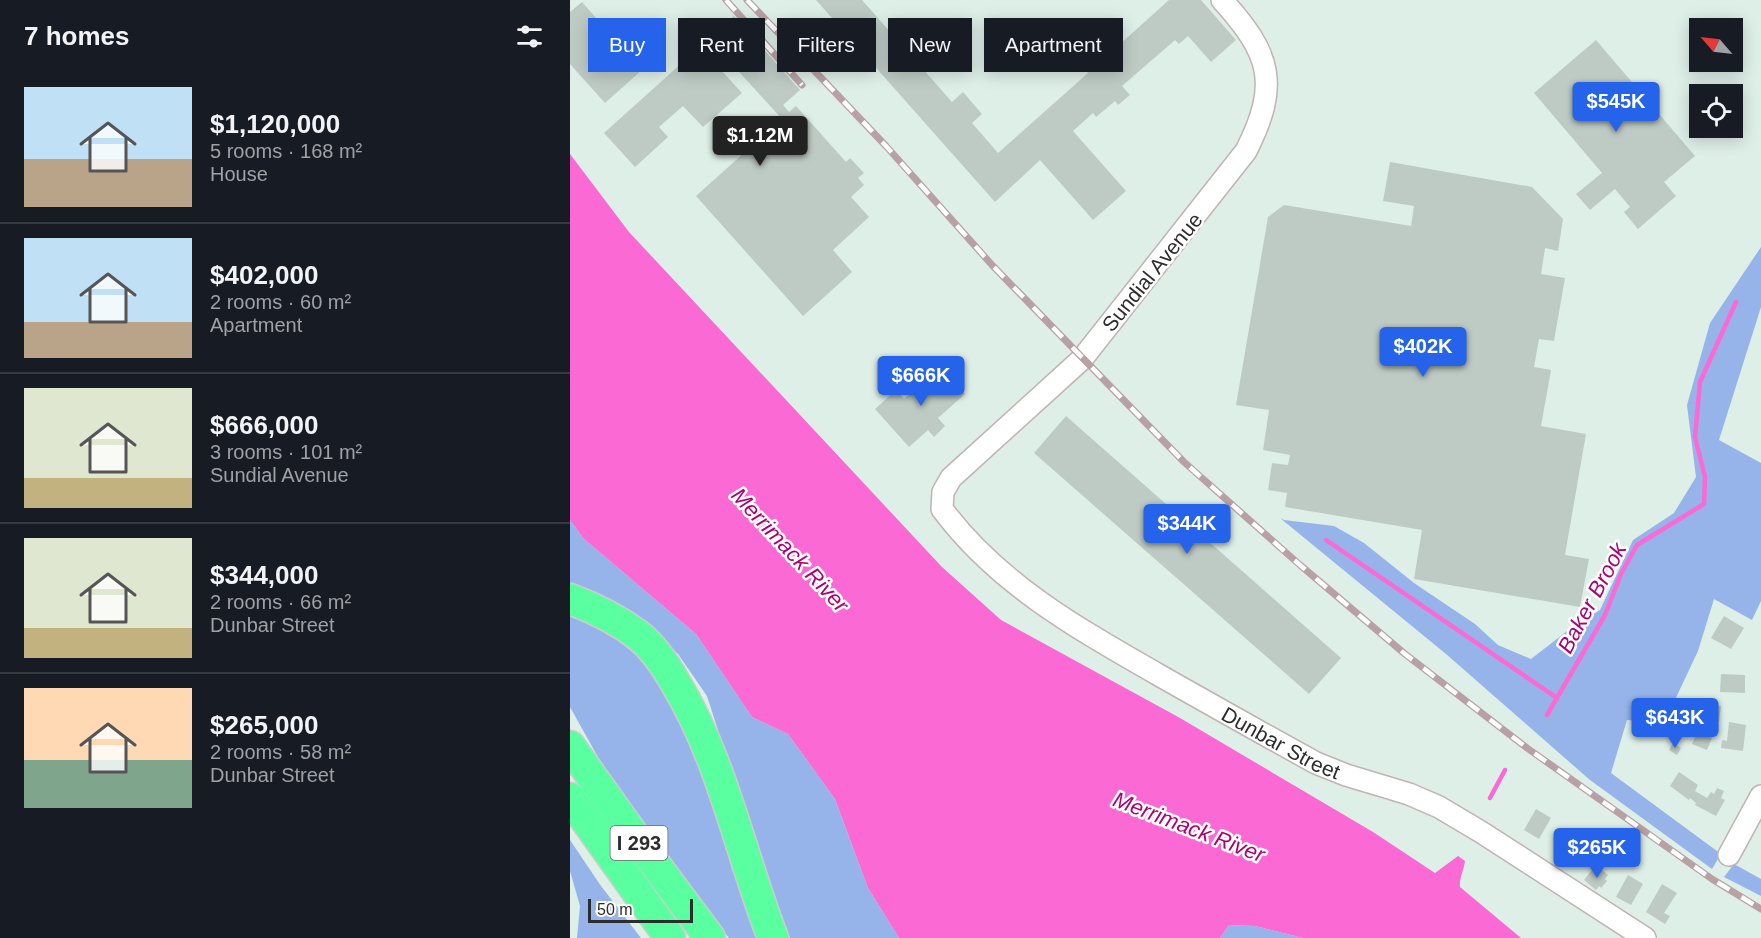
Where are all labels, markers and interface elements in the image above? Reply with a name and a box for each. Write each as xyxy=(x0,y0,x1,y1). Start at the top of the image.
chip: Buy xyxy=(588,18,666,72)
chip: Rent xyxy=(678,18,765,72)
chip: Filters xyxy=(777,18,876,72)
chip: New xyxy=(888,18,972,72)
chip: Apartment xyxy=(984,18,1123,72)
north arrow xyxy=(1689,18,1743,72)
map controls xyxy=(1689,18,1743,138)
icon: filters xyxy=(513,20,546,53)
text: 7 homes xyxy=(24,21,130,51)
pin: $545K xyxy=(1574,82,1658,133)
button: locate xyxy=(1689,84,1743,138)
text: $545K xyxy=(1587,90,1645,112)
text: $1,120,000 xyxy=(210,109,340,139)
icon: home xyxy=(72,111,144,183)
pin: $1.12M xyxy=(711,116,809,167)
text: $1.12M xyxy=(727,124,793,146)
text: 5 rooms · 168 m² xyxy=(210,140,362,162)
text: House xyxy=(210,163,268,185)
street label: Sundial Avenue xyxy=(1097,208,1207,336)
text: $402,000 xyxy=(210,260,318,290)
icon: home xyxy=(72,262,144,334)
text: 2 rooms · 60 m² xyxy=(210,291,351,313)
text: Apartment xyxy=(210,314,302,336)
pin: $402K xyxy=(1381,327,1465,378)
text: $402K xyxy=(1394,335,1452,357)
pin: $666K xyxy=(879,356,963,407)
text: $666K xyxy=(892,364,950,386)
text: $666,000 xyxy=(210,410,318,440)
icon: home xyxy=(72,412,144,484)
text: 3 rooms · 101 m² xyxy=(210,441,362,463)
text: Sundial Avenue xyxy=(210,464,349,486)
water label: Merrimack River xyxy=(726,483,855,618)
pin: $344K xyxy=(1145,504,1229,555)
text: $344K xyxy=(1158,512,1216,534)
water label: Baker Brook xyxy=(1553,538,1632,657)
text: $344,000 xyxy=(210,560,318,590)
icon: home xyxy=(72,562,144,634)
text: 2 rooms · 66 m² xyxy=(210,591,351,613)
text: Dunbar Street xyxy=(210,614,335,636)
pin: $643K xyxy=(1633,698,1717,749)
street label: Dunbar Street xyxy=(1218,702,1344,783)
text: $643K xyxy=(1646,706,1704,728)
text: $265,000 xyxy=(210,710,318,740)
icon: home xyxy=(72,712,144,784)
text: 2 rooms · 58 m² xyxy=(210,741,351,763)
text: Dunbar Street xyxy=(210,764,335,786)
water label: Merrimack River xyxy=(1110,787,1270,868)
road number: I 293 xyxy=(610,826,668,860)
pin: $265K xyxy=(1555,828,1639,879)
text: $265K xyxy=(1568,836,1626,858)
scale bar xyxy=(588,896,693,924)
text: 50 m xyxy=(597,901,633,918)

